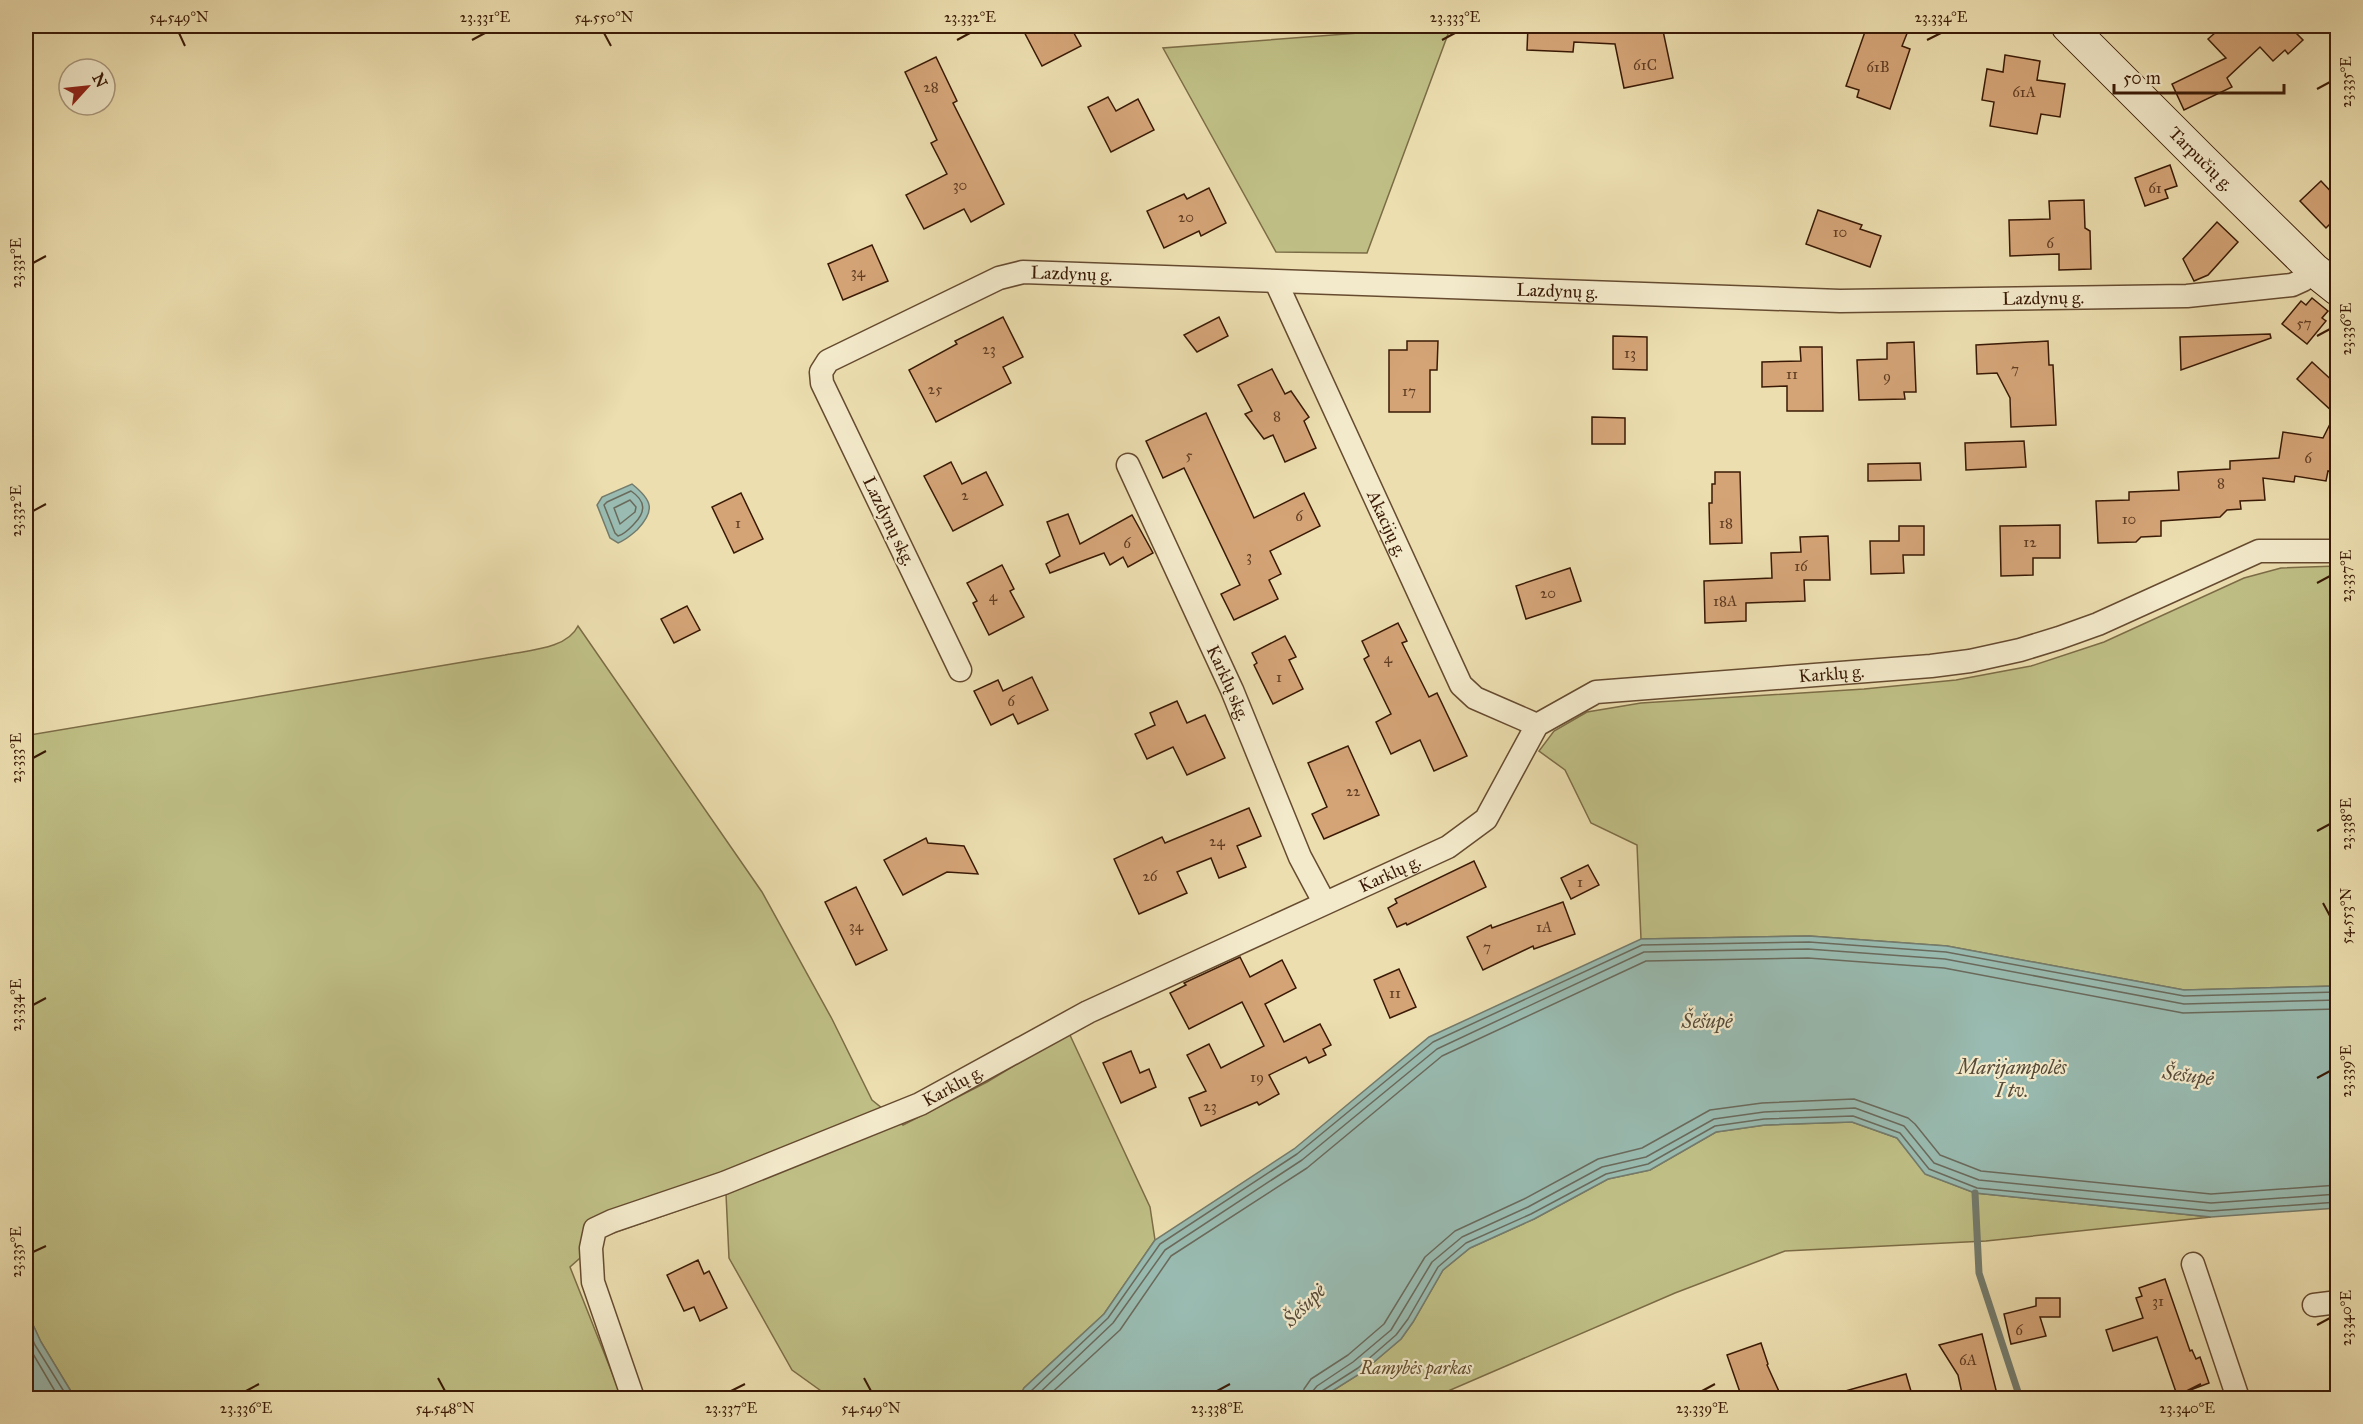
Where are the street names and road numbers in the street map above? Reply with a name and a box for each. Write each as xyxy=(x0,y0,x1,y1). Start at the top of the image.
street label: Tarpučių g. xyxy=(2164,122,2238,196)
street label: Lazdynų g. xyxy=(1030,261,1113,287)
street label: Lazdynų g. xyxy=(1516,279,1599,304)
street label: Lazdynų g. xyxy=(2002,286,2084,310)
street label: Lazdynų skg. xyxy=(857,473,920,570)
street label: Akacijų g. xyxy=(1362,486,1412,560)
street label: Karklų skg. xyxy=(1202,642,1254,724)
street label: Karklų g. xyxy=(1798,660,1865,687)
street label: Karklų g. xyxy=(1355,850,1424,897)
street label: Karklų g. xyxy=(919,1061,987,1111)

